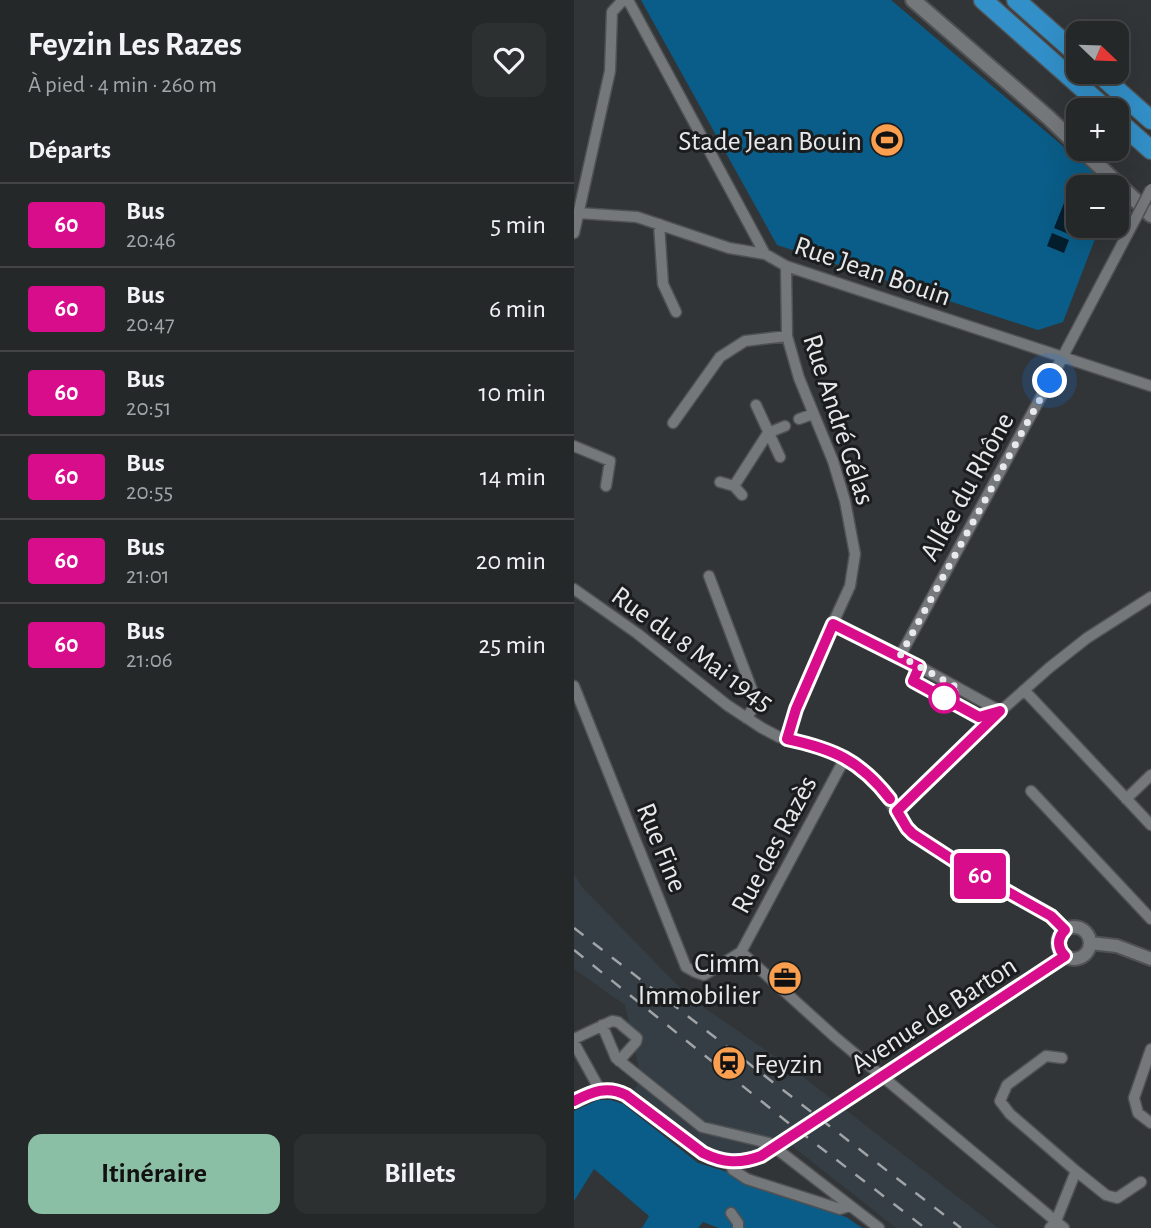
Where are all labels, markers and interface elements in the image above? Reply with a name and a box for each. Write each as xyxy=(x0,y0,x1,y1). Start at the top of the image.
north arrow xyxy=(1066,21,1129,84)
map controls xyxy=(1066,21,1129,238)
button: heart xyxy=(472,23,546,97)
text: Feyzin Les Razes xyxy=(28,29,242,62)
text: À pied · 4 min · 260 m xyxy=(28,74,217,97)
button: + xyxy=(1066,98,1129,161)
sports icon: Stade Jean Bouin xyxy=(868,121,906,159)
place label: Stade Jean Bouin xyxy=(678,128,862,156)
text: Départs xyxy=(28,137,111,163)
button: − xyxy=(1066,175,1129,238)
text: Bus xyxy=(126,198,165,224)
text: 5 min xyxy=(490,212,546,238)
text: 60 xyxy=(54,213,79,237)
text: 20:46 xyxy=(126,229,176,252)
street label: Rue Jean Bouin xyxy=(790,232,954,312)
text: Bus xyxy=(126,282,165,308)
text: 6 min xyxy=(489,296,546,322)
text: 60 xyxy=(54,297,79,321)
text: 20:47 xyxy=(126,313,175,336)
street label: Rue André Gélas xyxy=(797,331,879,508)
your location xyxy=(1032,363,1067,398)
text: Bus xyxy=(126,366,165,392)
text: 10 min xyxy=(479,380,546,406)
text: 60 xyxy=(54,381,79,405)
text: 20:51 xyxy=(126,397,171,420)
street label: Allée du Rhône xyxy=(916,408,1020,566)
text: Bus xyxy=(126,450,165,476)
text: 14 min xyxy=(480,464,546,490)
text: 60 xyxy=(54,465,79,489)
text: 20:55 xyxy=(126,481,173,504)
text: Bus xyxy=(126,534,165,560)
text: 20 min xyxy=(476,548,546,574)
text: 60 xyxy=(54,549,79,573)
text: 21:01 xyxy=(126,565,170,588)
street label: Rue du 8 Mai 1945 xyxy=(606,582,778,717)
text: Bus xyxy=(126,618,165,644)
text: 25 min xyxy=(479,632,546,658)
text: 60 xyxy=(54,633,79,657)
text: 21:06 xyxy=(126,649,173,672)
unlabelled marker xyxy=(929,683,959,713)
street label: Rue des Razès xyxy=(727,771,823,918)
street label: Rue Fine xyxy=(631,799,692,896)
line badge: 60 xyxy=(948,853,1012,899)
text: 60 xyxy=(968,864,992,888)
place label: Cimm Immobilier xyxy=(638,950,760,1010)
street label: Avenue de Barton xyxy=(846,952,1022,1080)
office icon: Cimm Immobilier xyxy=(766,959,804,997)
station icon: Feyzin xyxy=(710,1044,748,1082)
place label: Feyzin xyxy=(754,1051,823,1079)
button: Itinéraire xyxy=(28,1134,280,1214)
button: Billets xyxy=(294,1134,546,1214)

